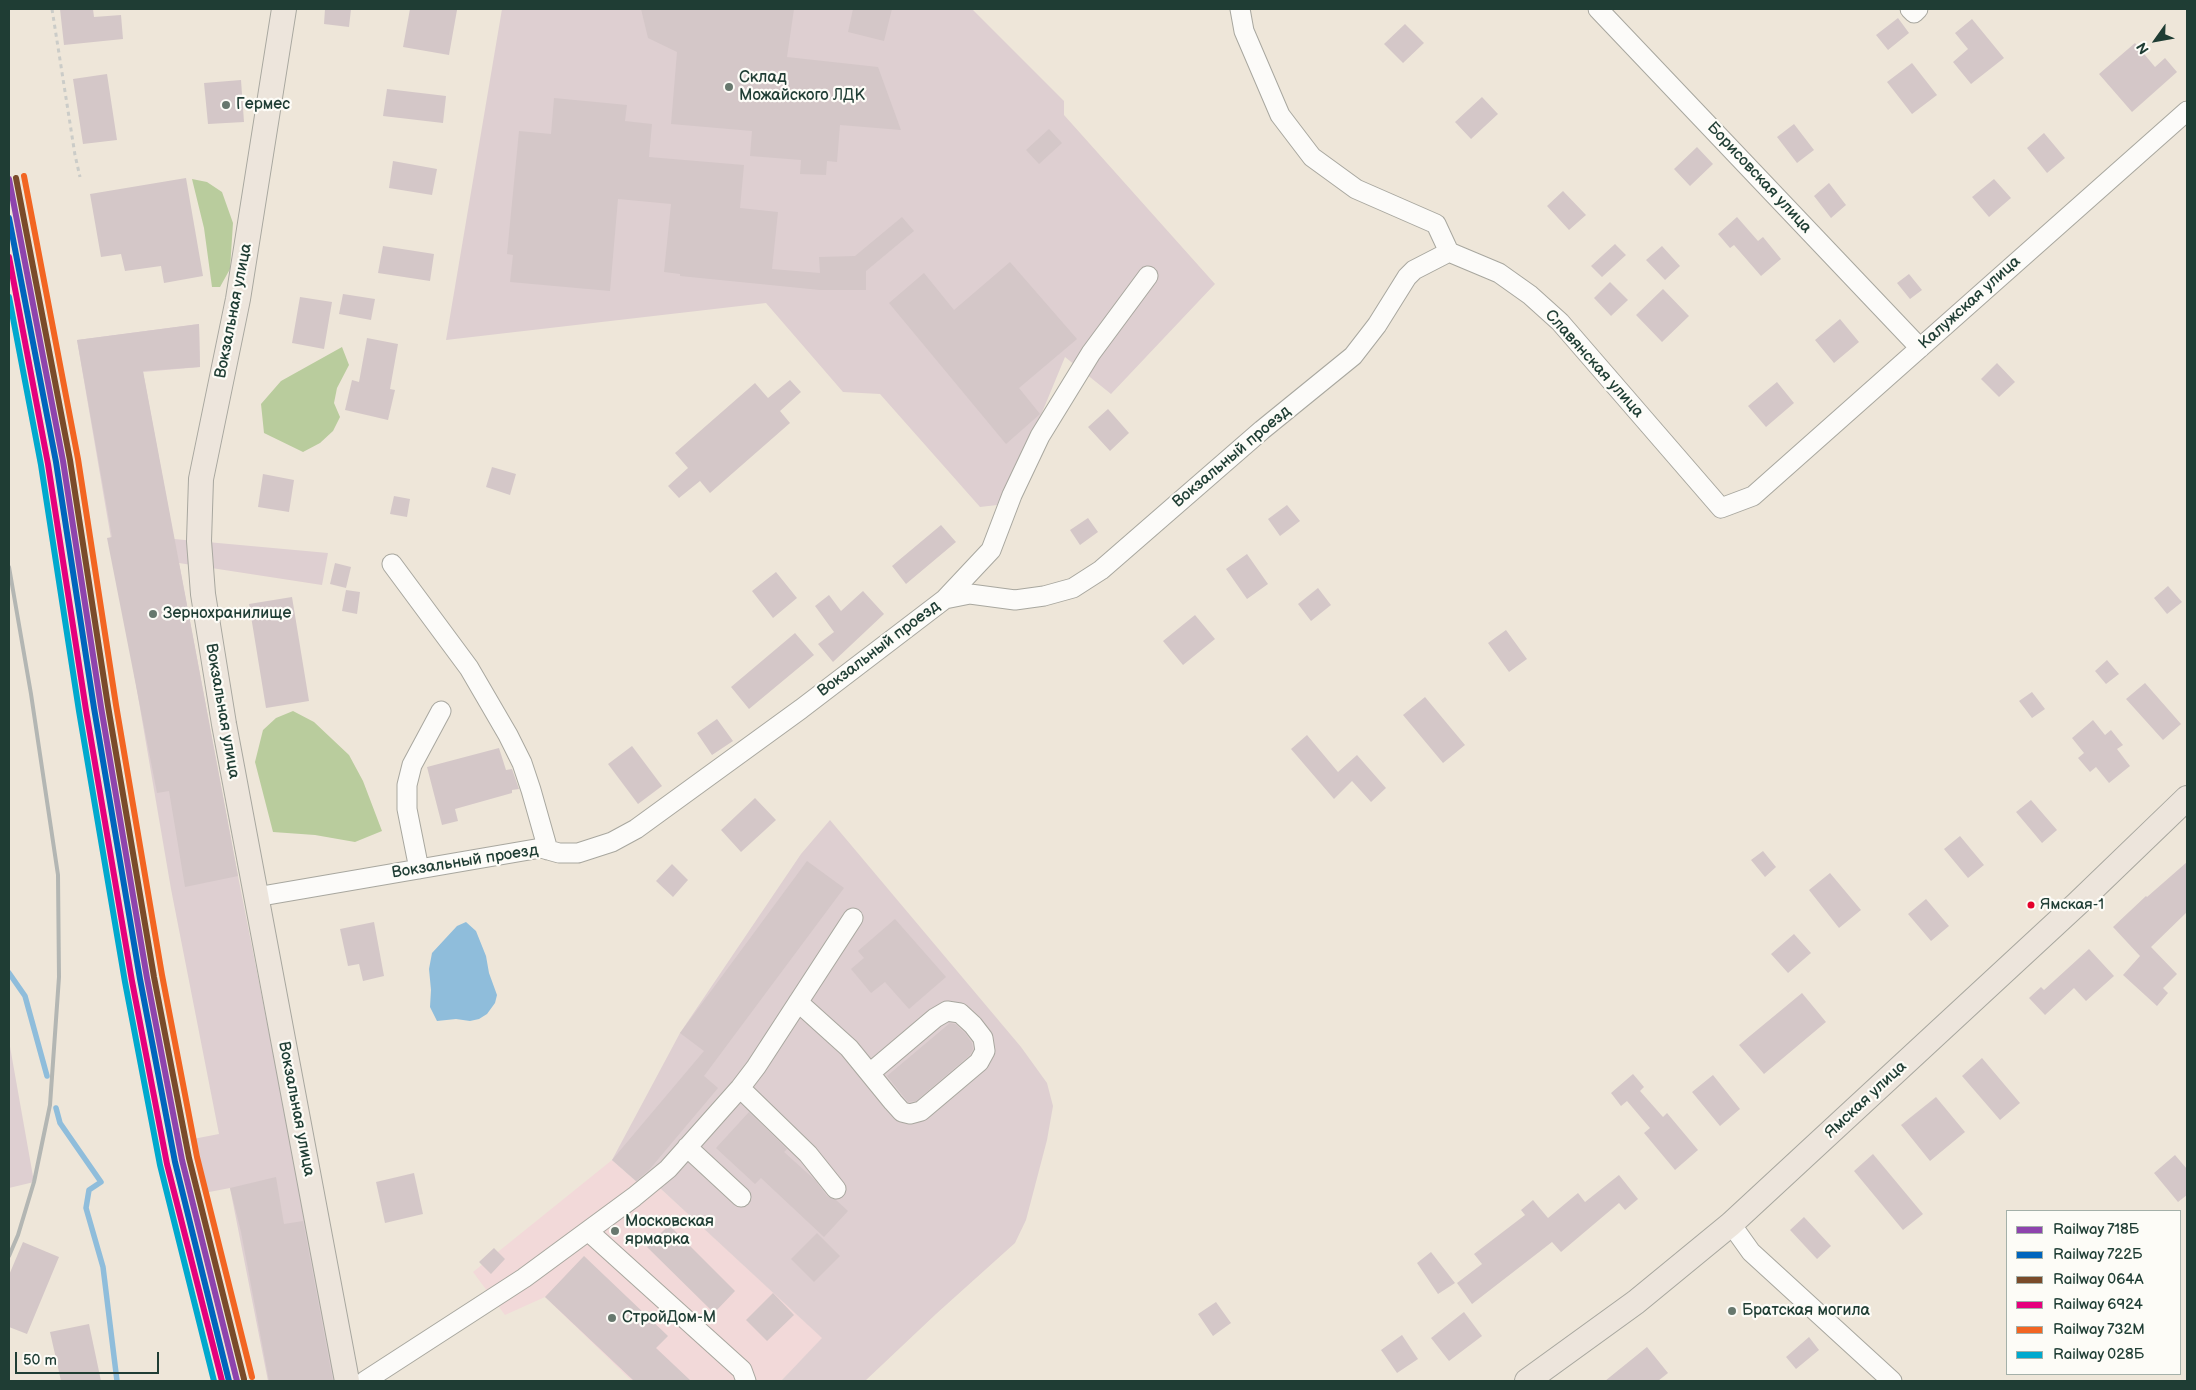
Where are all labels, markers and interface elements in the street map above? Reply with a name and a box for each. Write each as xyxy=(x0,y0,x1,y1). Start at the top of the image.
north arrow xyxy=(2131,15,2181,65)
text: N xyxy=(2133,39,2153,57)
place label: Склад Можайского ЛДК xyxy=(739,68,865,106)
marker: Склад Можайского ЛДК xyxy=(723,81,735,93)
place label: Гермес xyxy=(236,95,290,115)
marker: Гермес xyxy=(220,99,232,111)
street label: Борисовская улица xyxy=(1703,118,1815,238)
street label: Вокзальная улица xyxy=(211,242,257,380)
street label: Калужская улица xyxy=(1915,252,2025,354)
street label: Славянская улица xyxy=(1540,306,1648,422)
street label: Вокзальный проезд xyxy=(1169,402,1295,512)
street label: Вокзальный проезд xyxy=(814,597,944,701)
place label: Зернохранилище xyxy=(163,604,291,624)
marker: Зернохранилище xyxy=(147,608,159,620)
street label: Вокзальная улица xyxy=(201,642,243,780)
street label: Вокзальный проезд xyxy=(390,841,540,883)
place label: Ямская-1 xyxy=(2040,896,2104,914)
marker: Ямская-1 xyxy=(2026,900,2036,910)
street label: Вокзальная улица xyxy=(273,1040,319,1178)
street label: Ямская улица xyxy=(1821,1057,1911,1143)
legend xyxy=(2006,1210,2181,1375)
place label: Московская ярмарка xyxy=(625,1212,714,1250)
text: Railway 718Б xyxy=(2053,1220,2139,1239)
marker: Московская ярмарка xyxy=(609,1225,621,1237)
text: Railway 722Б xyxy=(2053,1245,2142,1264)
text: Railway 064А xyxy=(2053,1270,2144,1289)
text: Railway 6924 xyxy=(2053,1295,2143,1314)
place label: Братская могила xyxy=(1742,1301,1870,1321)
marker: Братская могила xyxy=(1726,1305,1738,1317)
place label: СтройДом-М xyxy=(622,1308,716,1328)
marker: СтройДом-М xyxy=(606,1312,618,1324)
text: Railway 732М xyxy=(2053,1320,2145,1339)
scale bar xyxy=(18,1342,161,1374)
text: Railway 028Б xyxy=(2053,1345,2144,1364)
text: 50 m xyxy=(23,1351,57,1370)

